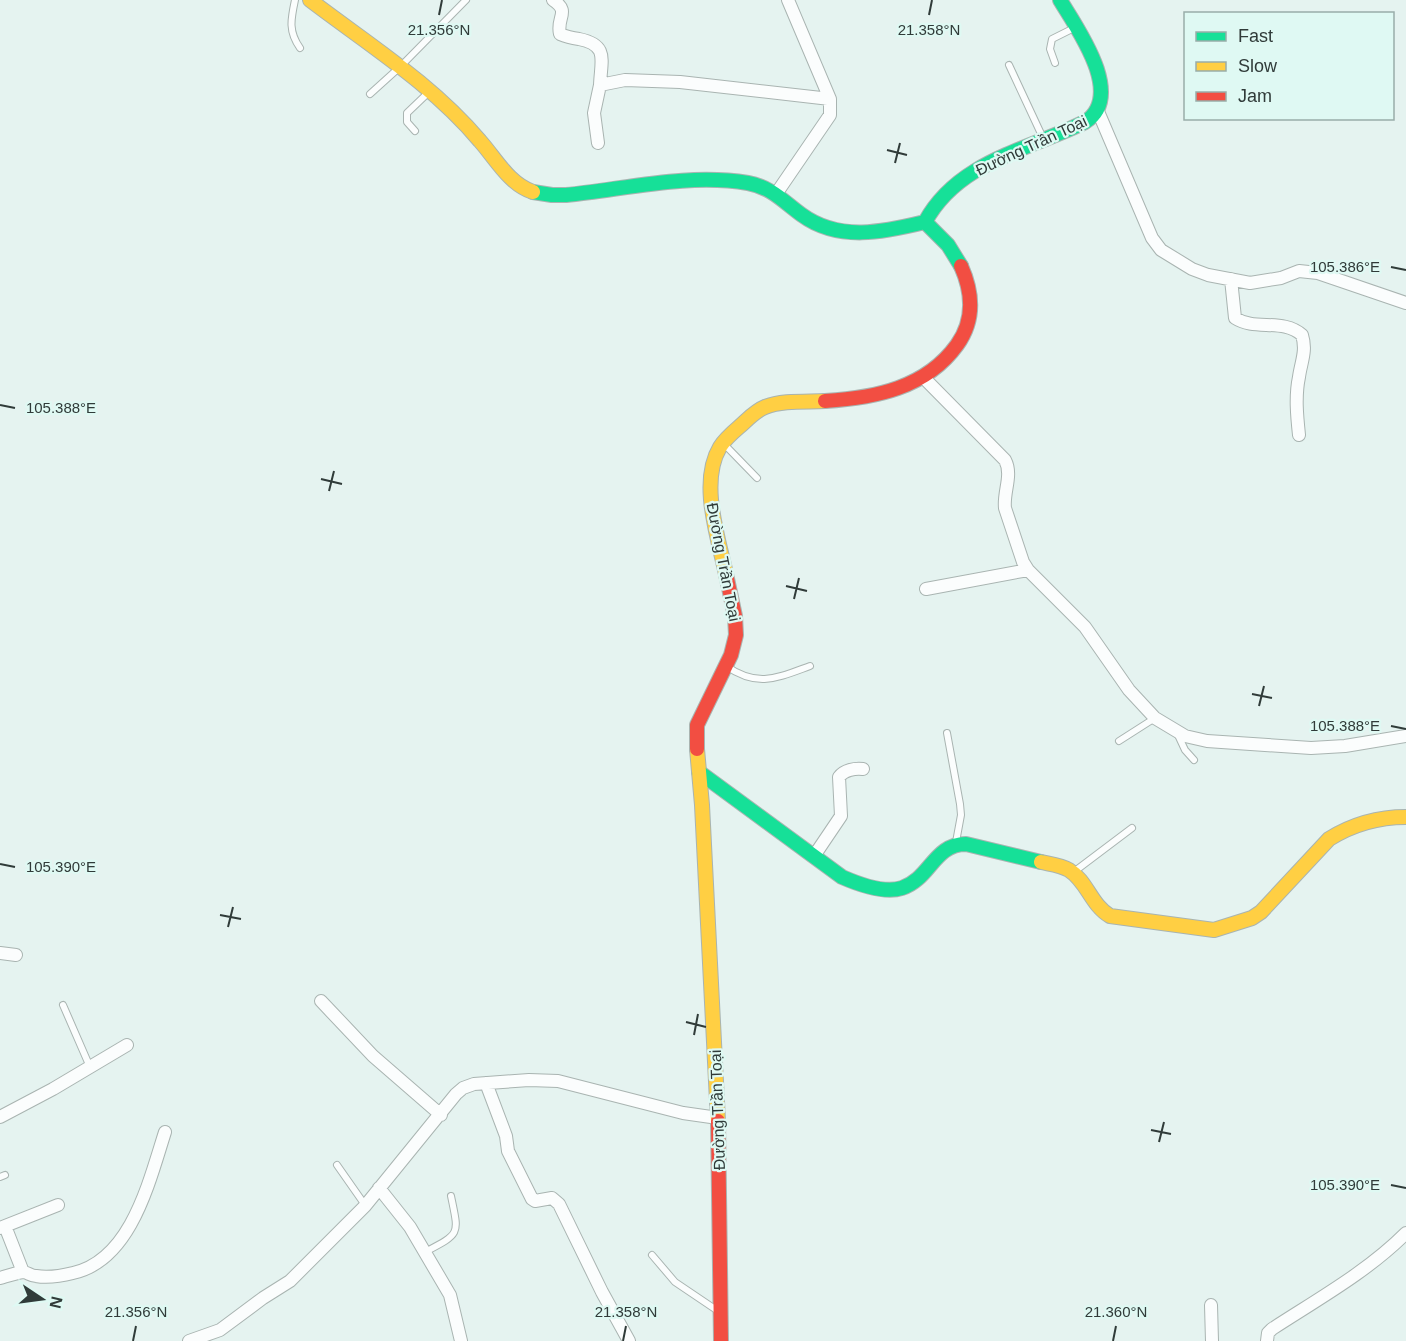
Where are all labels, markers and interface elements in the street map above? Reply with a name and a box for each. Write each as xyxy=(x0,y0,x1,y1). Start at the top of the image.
legend xyxy=(1184,12,1394,120)
text: 21.356°N xyxy=(408,21,470,38)
text: 21.358°N xyxy=(898,21,960,38)
text: Fast xyxy=(1238,26,1273,46)
text: Slow xyxy=(1238,56,1278,76)
text: Jam xyxy=(1238,86,1272,106)
street label: Đường Trần Toại xyxy=(973,112,1089,179)
text: 105.386°E xyxy=(1310,258,1380,275)
text: 105.388°E xyxy=(26,399,96,416)
street label: Đường Trần Toại xyxy=(704,501,743,623)
text: 105.388°E xyxy=(1310,717,1380,734)
text: 105.390°E xyxy=(26,858,96,875)
street label: Đường Trần Toại xyxy=(707,1049,728,1171)
text: 105.390°E xyxy=(1310,1176,1380,1193)
north arrow xyxy=(12,1269,72,1329)
text: N xyxy=(47,1295,66,1310)
text: 21.356°N xyxy=(105,1303,167,1320)
text: 21.358°N xyxy=(595,1303,657,1320)
text: 21.360°N xyxy=(1085,1303,1147,1320)

